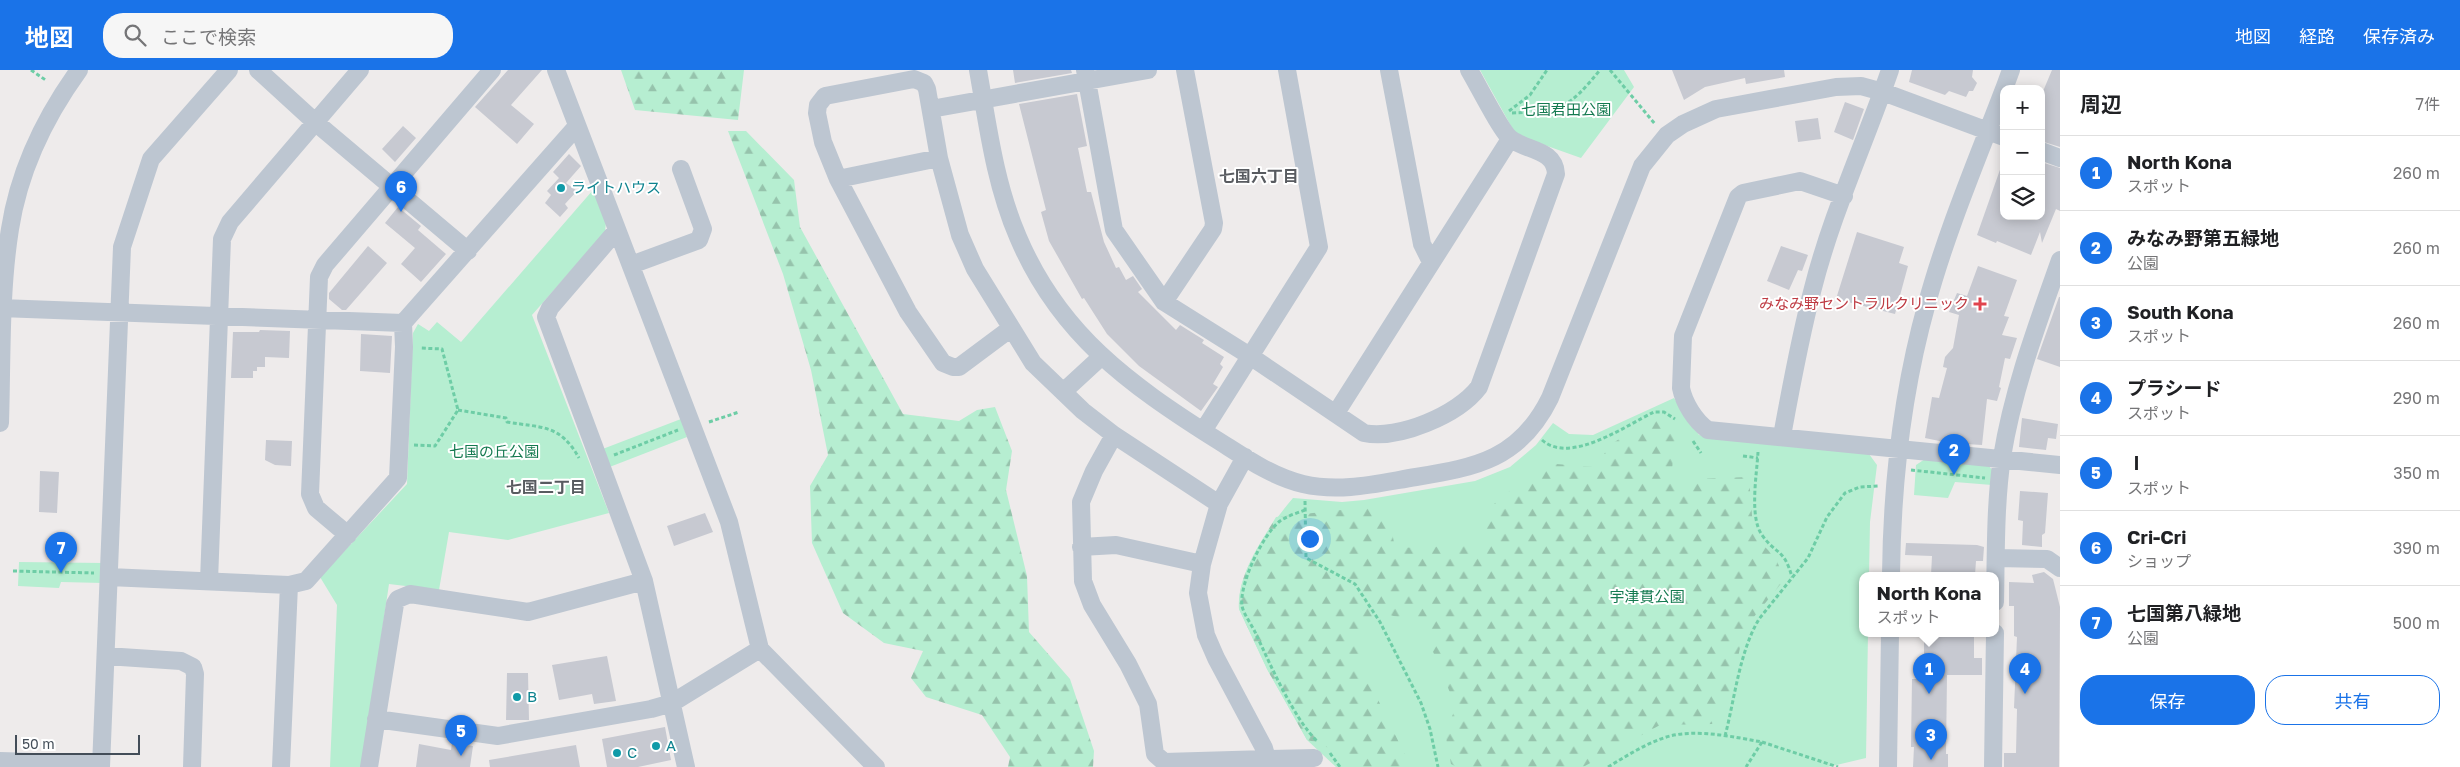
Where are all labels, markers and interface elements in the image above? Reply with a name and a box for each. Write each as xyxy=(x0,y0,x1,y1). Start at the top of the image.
search box xyxy=(103,13,453,58)
icon: search xyxy=(121,21,149,49)
text: 地図 xyxy=(25,22,73,51)
text: ここで検索 xyxy=(161,25,256,48)
text: 地図 xyxy=(2235,25,2271,47)
text: 経路 xyxy=(2299,25,2335,47)
text: 保存済み xyxy=(2363,25,2435,47)
map controls xyxy=(2000,85,2045,220)
button: + xyxy=(2000,85,2045,130)
text: 周辺 xyxy=(2080,91,2122,117)
text: 7件 xyxy=(2416,94,2440,114)
park label: 七国君田公園 xyxy=(1521,100,1611,118)
button: − xyxy=(2000,130,2045,175)
text: North Kona xyxy=(2127,150,2232,173)
text: 1 xyxy=(2092,163,2100,183)
text: 260 m xyxy=(2393,163,2440,183)
district label: 七国六丁目 xyxy=(1219,166,1299,186)
pin: 6 xyxy=(385,171,417,212)
button: layers xyxy=(2000,175,2045,220)
text: スポット xyxy=(2127,176,2191,196)
place label: ライトハウス xyxy=(571,178,661,196)
marker: ライトハウス xyxy=(555,182,567,194)
text: みなみ野第五緑地 xyxy=(2127,226,2279,249)
text: 2 xyxy=(2091,238,2101,258)
text: 260 m xyxy=(2393,238,2440,258)
text: 公園 xyxy=(2127,253,2159,273)
place label: みなみ野セントラルクリニック xyxy=(1759,294,1969,312)
marker: みなみ野セントラルクリニック xyxy=(1973,297,1987,311)
text: South Kona xyxy=(2127,300,2234,323)
text: 3 xyxy=(2091,313,2101,333)
text: 260 m xyxy=(2393,313,2440,333)
text: スポット xyxy=(2127,326,2191,346)
text: プラシード xyxy=(2127,376,2222,399)
text: 4 xyxy=(2091,388,2101,408)
text: 290 m xyxy=(2393,388,2440,408)
text: スポット xyxy=(2127,403,2191,423)
pin: 2 xyxy=(1938,434,1970,475)
park label: 七国の丘公園 xyxy=(449,442,539,460)
text: Ⅰ xyxy=(2127,451,2146,474)
text: 5 xyxy=(2091,463,2101,483)
text: 350 m xyxy=(2393,463,2440,483)
district label: 七国二丁目 xyxy=(506,477,586,497)
text: スポット xyxy=(2127,478,2191,498)
text: Cri-Cri xyxy=(2127,525,2186,548)
your location xyxy=(1297,526,1323,552)
pin: 7 xyxy=(45,532,77,573)
text: 6 xyxy=(2091,538,2101,558)
text: 390 m xyxy=(2393,538,2440,558)
text: ショップ xyxy=(2127,551,2191,571)
popup xyxy=(1859,572,1999,637)
text: North Kona xyxy=(1877,581,1981,604)
park label: 宇津貫公園 xyxy=(1609,587,1685,605)
text: 七国第八緑地 xyxy=(2127,601,2241,624)
text: スポット xyxy=(1877,607,1941,627)
text: 7 xyxy=(2092,613,2100,633)
text: 500 m xyxy=(2393,613,2440,633)
text: 公園 xyxy=(2127,628,2159,648)
pin: 1 xyxy=(1913,653,1945,694)
pin: 4 xyxy=(2009,653,2041,694)
button: 保存 xyxy=(2080,675,2255,725)
button: 共有 xyxy=(2265,675,2440,725)
place label: B xyxy=(527,687,537,705)
marker: B xyxy=(511,691,523,703)
pin: 5 xyxy=(445,715,477,756)
pin: 3 xyxy=(1915,719,1947,760)
scale bar xyxy=(15,732,140,755)
text: 50 m xyxy=(22,735,55,752)
place label: A xyxy=(666,736,676,754)
marker: A xyxy=(650,740,662,752)
place label: C xyxy=(627,743,637,761)
marker: C xyxy=(611,747,623,759)

